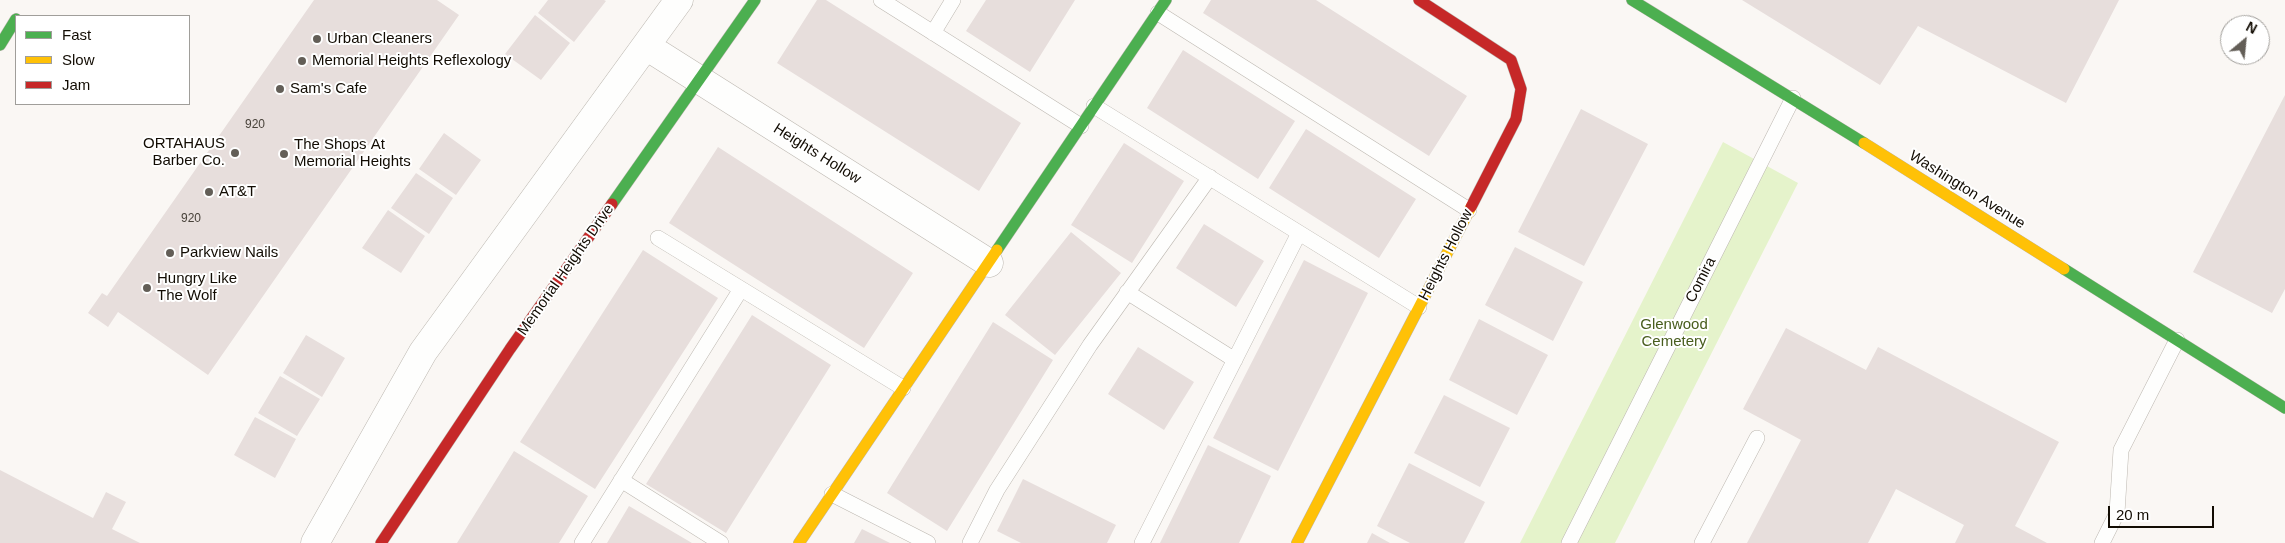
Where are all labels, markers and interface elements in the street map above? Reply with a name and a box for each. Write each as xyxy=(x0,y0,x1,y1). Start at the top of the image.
legend xyxy=(15,15,190,105)
north arrow xyxy=(2220,15,2270,65)
text: N xyxy=(2243,18,2260,37)
text: Fast xyxy=(62,26,91,43)
place label: Urban Cleaners xyxy=(327,30,432,48)
marker: Urban Cleaners xyxy=(311,33,323,45)
text: Slow xyxy=(62,51,95,68)
place label: Memorial Heights Reflexology xyxy=(312,52,511,70)
marker: Memorial Heights Reflexology xyxy=(296,55,308,67)
text: Jam xyxy=(62,76,90,93)
place label: Sam's Cafe xyxy=(290,80,367,98)
marker: Sam's Cafe xyxy=(274,83,286,95)
house number: 920 xyxy=(245,118,265,132)
street label: Heights Hollow xyxy=(770,120,864,188)
place label: ORTAHAUS Barber Co. xyxy=(143,135,225,170)
place label: The Shops At Memorial Heights xyxy=(294,136,411,171)
marker: ORTAHAUS Barber Co. xyxy=(229,147,241,159)
street label: Washington Avenue xyxy=(1906,147,2028,233)
marker: The Shops At Memorial Heights xyxy=(278,148,290,160)
place label: AT&T xyxy=(219,183,256,201)
marker: AT&T xyxy=(203,186,215,198)
street label: Memorial Heights Drive xyxy=(514,201,618,339)
street label: Heights Hollow xyxy=(1415,206,1477,304)
house number: 920 xyxy=(181,212,201,226)
place label: Parkview Nails xyxy=(180,244,278,262)
marker: Parkview Nails xyxy=(164,247,176,259)
street label: Comira xyxy=(1682,254,1720,306)
place label: Hungry Like The Wolf xyxy=(157,270,237,305)
marker: Hungry Like The Wolf xyxy=(141,282,153,294)
park label: Glenwood Cemetery xyxy=(1640,316,1708,351)
scale bar xyxy=(2110,496,2216,528)
text: 20 m xyxy=(2116,506,2149,523)

